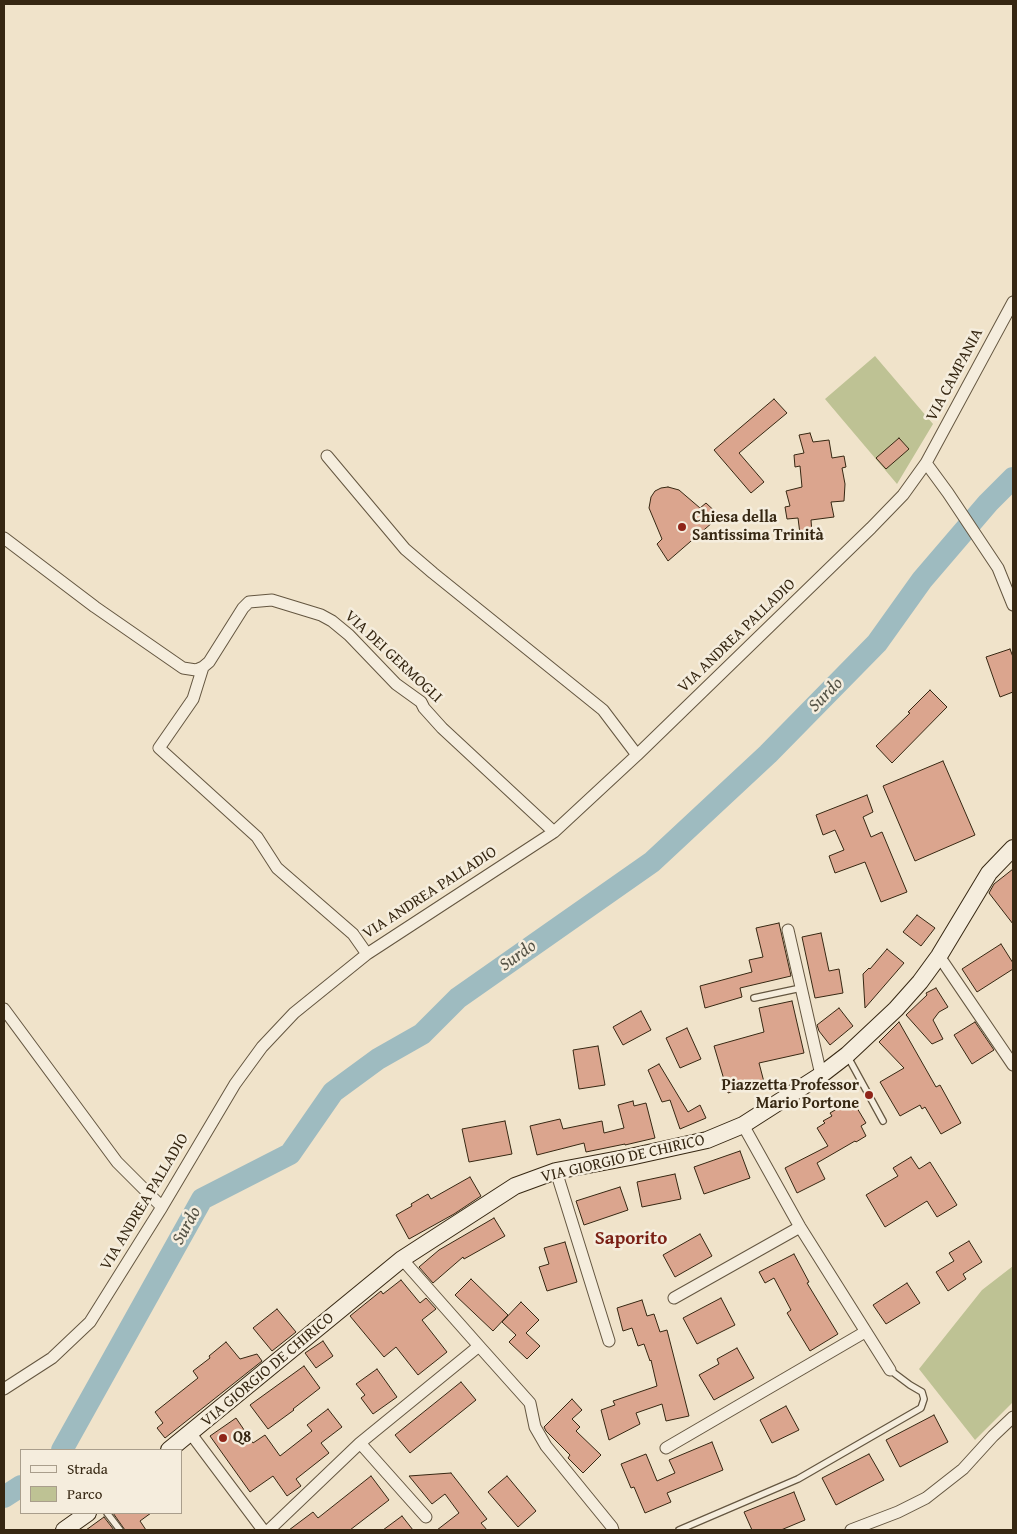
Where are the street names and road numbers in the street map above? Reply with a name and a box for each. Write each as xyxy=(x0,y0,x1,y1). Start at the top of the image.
street label: VIA CAMPANIA xyxy=(923,325,987,425)
street label: VIA ANDREA PALLADIO xyxy=(674,575,800,697)
street label: VIA DEI GERMOGLI xyxy=(340,607,446,707)
street label: VIA ANDREA PALLADIO xyxy=(359,842,501,944)
street label: VIA ANDREA PALLADIO xyxy=(97,1130,193,1274)
street label: VIA GIORGIO DE CHIRICO xyxy=(539,1131,707,1187)
street label: VIA GIORGIO DE CHIRICO xyxy=(198,1309,338,1431)

